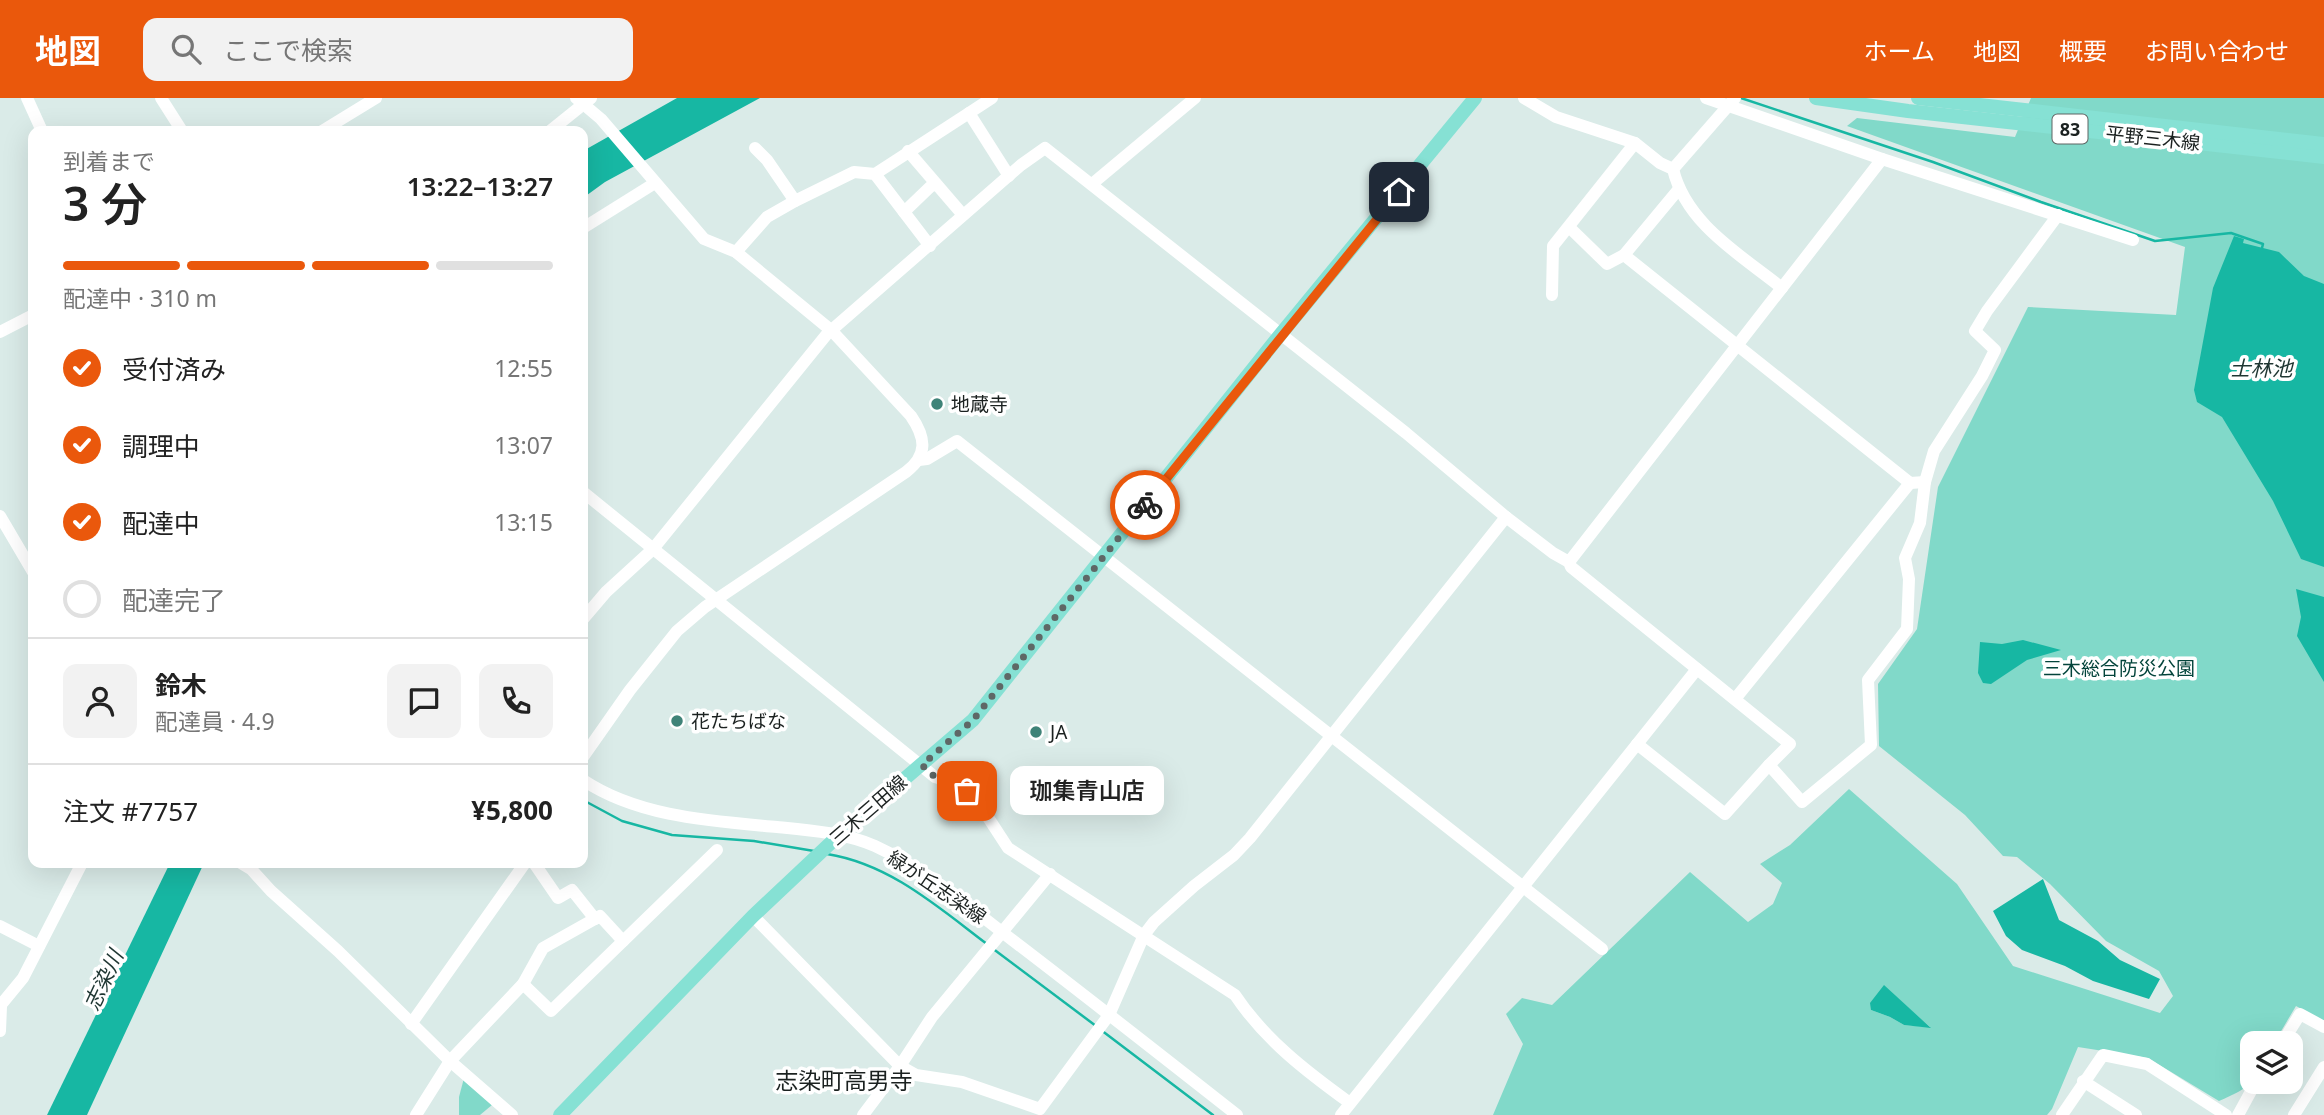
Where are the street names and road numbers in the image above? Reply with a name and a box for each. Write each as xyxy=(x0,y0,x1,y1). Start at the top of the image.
road number: 83 xyxy=(2052,114,2088,144)
street label: 平野三木線 xyxy=(2104,120,2202,156)
street label: 三木三田線 xyxy=(824,769,912,851)
street label: 緑が丘志染線 xyxy=(882,844,992,930)

